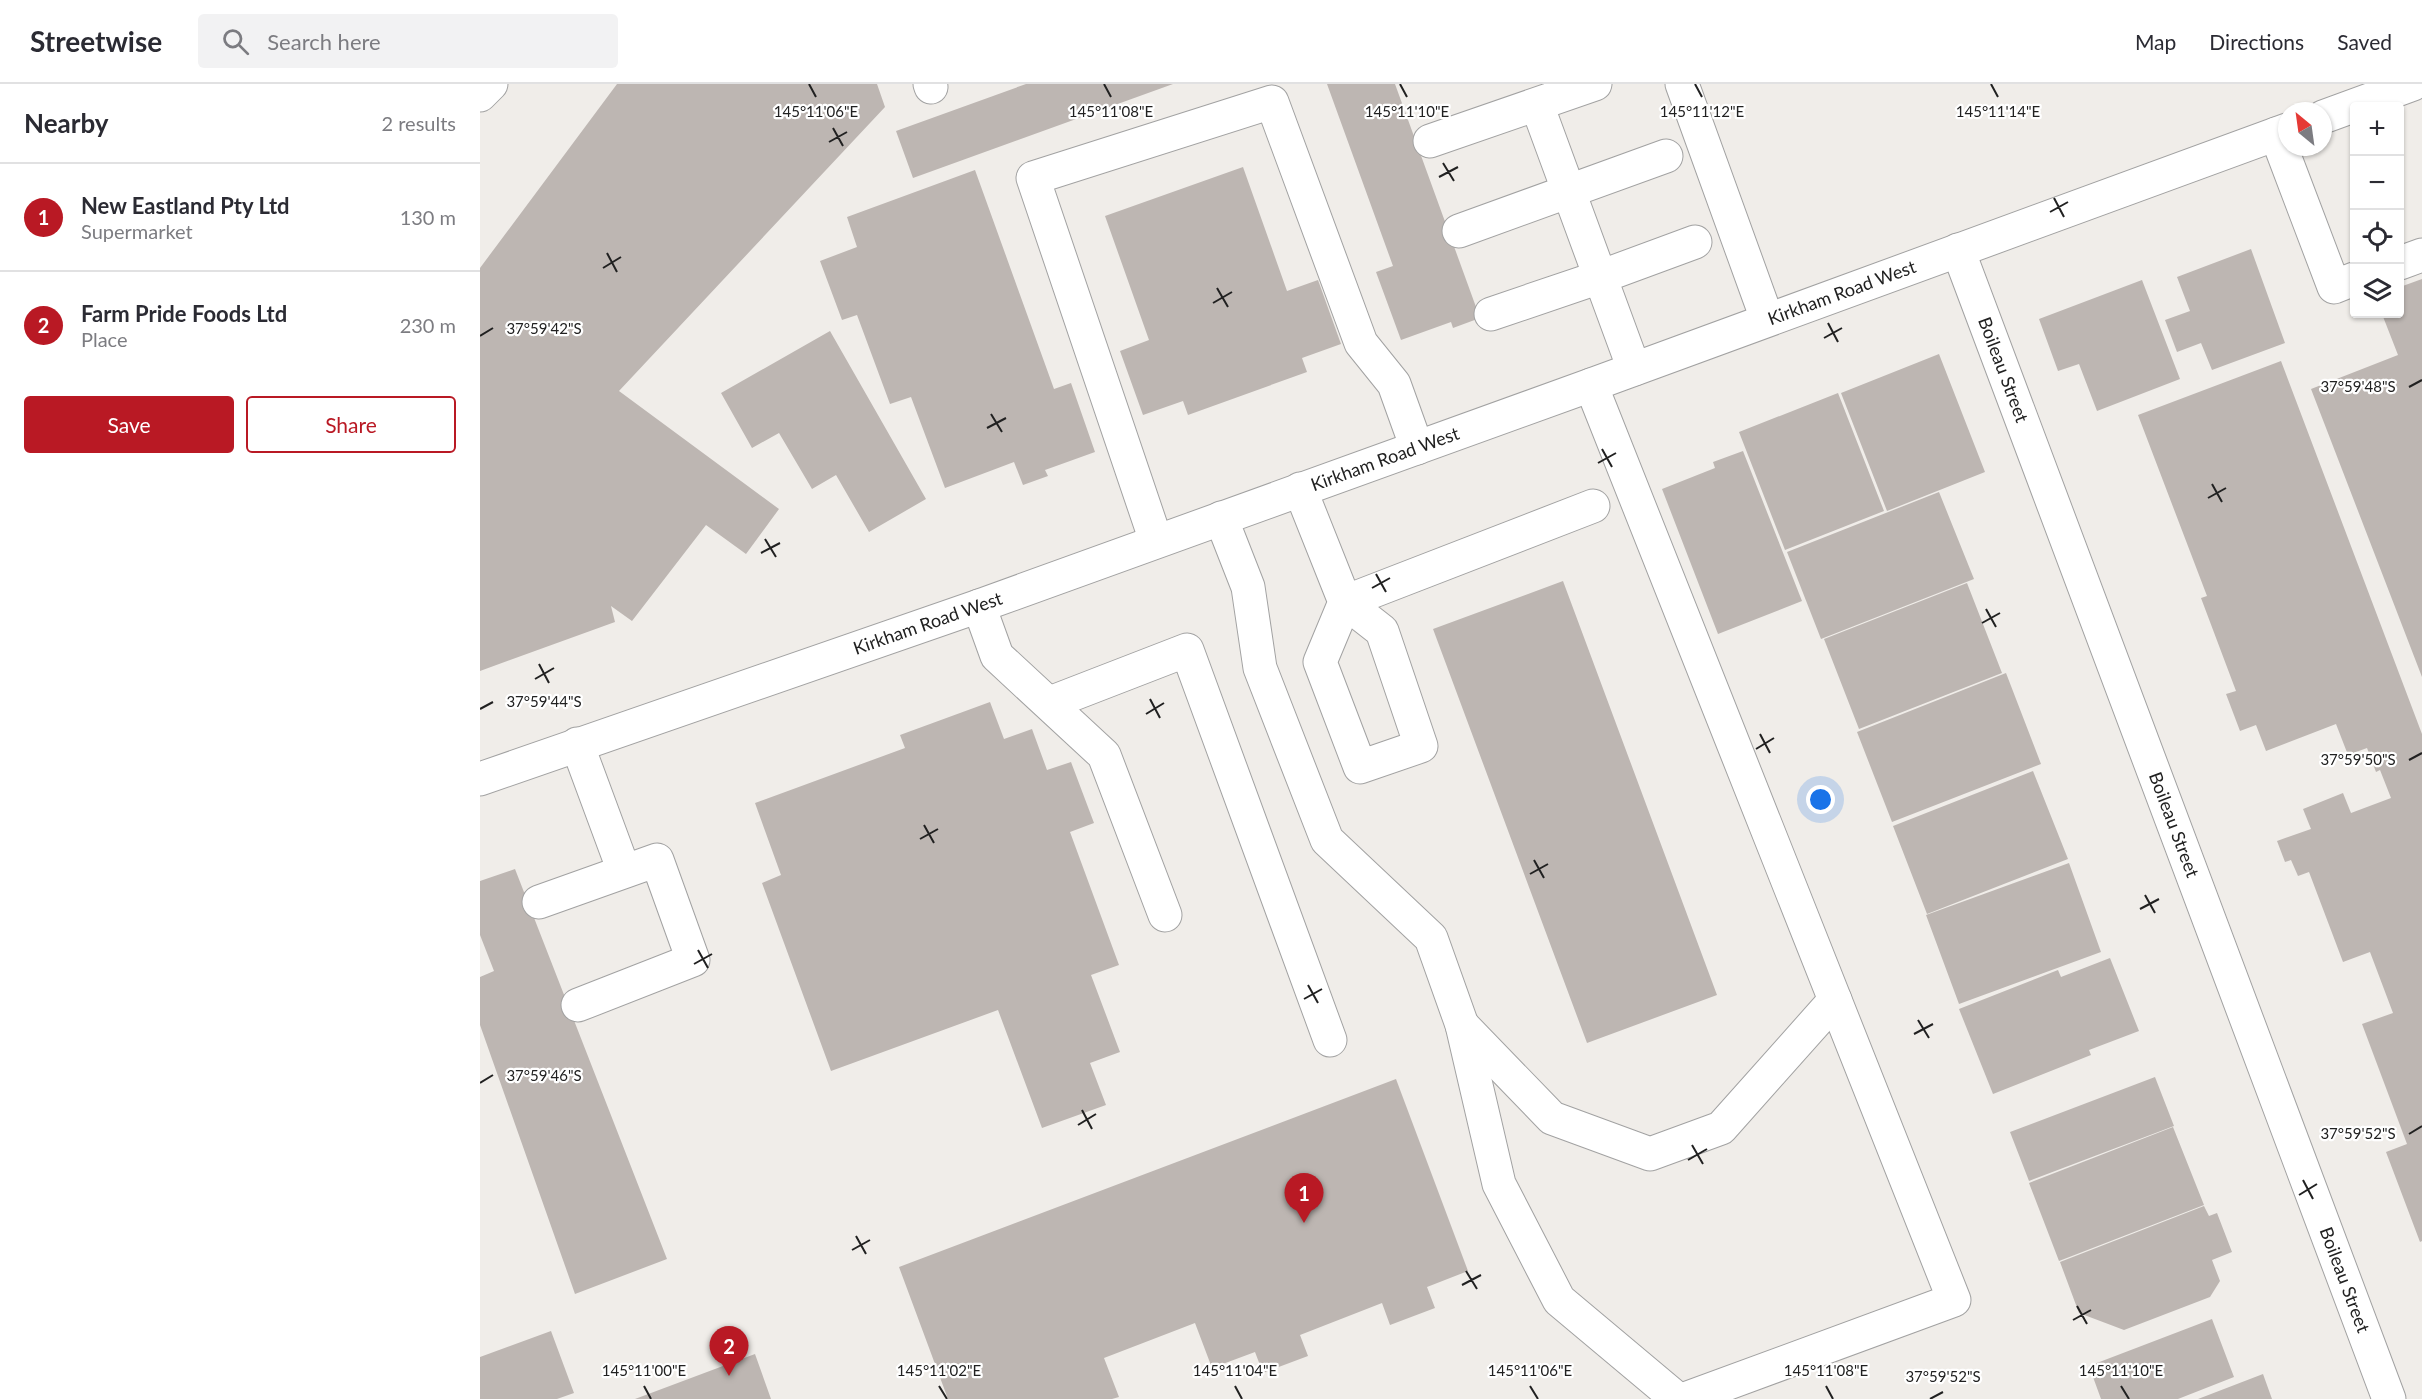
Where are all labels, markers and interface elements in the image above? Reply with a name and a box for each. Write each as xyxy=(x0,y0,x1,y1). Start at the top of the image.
search box xyxy=(198,14,618,68)
text: Streetwise xyxy=(30,24,162,58)
icon: search xyxy=(219,25,252,58)
text: Search here xyxy=(267,28,381,55)
text: Map xyxy=(2135,29,2176,54)
text: Directions xyxy=(2209,29,2304,54)
text: Saved xyxy=(2337,29,2392,54)
text: 145°11'06"E xyxy=(774,102,858,120)
text: 145°11'08"E xyxy=(1069,102,1153,120)
text: 145°11'10"E xyxy=(1365,102,1449,120)
text: 145°11'12"E xyxy=(1660,102,1744,120)
text: 145°11'14"E xyxy=(1956,102,2040,120)
north arrow xyxy=(2278,102,2332,156)
map controls xyxy=(2350,102,2404,318)
button: + xyxy=(2350,102,2404,156)
text: Nearby xyxy=(24,107,109,139)
text: 2 results xyxy=(381,111,456,135)
button: − xyxy=(2350,156,2404,210)
text: New Eastland Pty Ltd xyxy=(81,192,290,219)
text: 1 xyxy=(38,205,49,229)
text: 130 m xyxy=(400,205,456,229)
button: locate xyxy=(2350,210,2404,264)
text: Supermarket xyxy=(81,219,193,243)
street label: Kirkham Road West xyxy=(1764,255,1919,329)
button: layers xyxy=(2350,264,2404,318)
text: Farm Pride Foods Ltd xyxy=(81,300,287,327)
text: 2 xyxy=(38,313,49,337)
text: 230 m xyxy=(400,313,456,337)
street label: Boileau Street xyxy=(1974,314,2034,426)
text: 37°59'42"S xyxy=(506,319,582,337)
text: Place xyxy=(81,327,128,351)
text: 37°59'48"S xyxy=(2320,377,2396,395)
button: Save xyxy=(24,396,234,453)
button: Share xyxy=(246,396,456,453)
street label: Kirkham Road West xyxy=(1308,421,1463,495)
street label: Kirkham Road West xyxy=(850,586,1005,659)
text: 37°59'44"S xyxy=(506,692,582,710)
text: 37°59'50"S xyxy=(2320,750,2396,768)
street label: Boileau Street xyxy=(2145,769,2205,881)
your location xyxy=(1806,785,1835,814)
text: 37°59'46"S xyxy=(506,1066,582,1084)
text: 37°59'52"S xyxy=(2320,1124,2396,1142)
pin: 1 xyxy=(1284,1174,1324,1223)
street label: Boileau Street xyxy=(2316,1224,2375,1336)
pin: 2 xyxy=(710,1326,748,1376)
text: 145°11'00"E xyxy=(602,1361,686,1379)
text: 145°11'02"E xyxy=(897,1361,981,1379)
text: 145°11'04"E xyxy=(1193,1361,1277,1379)
text: 145°11'06"E xyxy=(1488,1361,1572,1379)
text: 145°11'08"E xyxy=(1784,1361,1868,1379)
text: 145°11'10"E xyxy=(2079,1361,2163,1379)
text: 37°59'52"S xyxy=(1905,1367,1981,1385)

